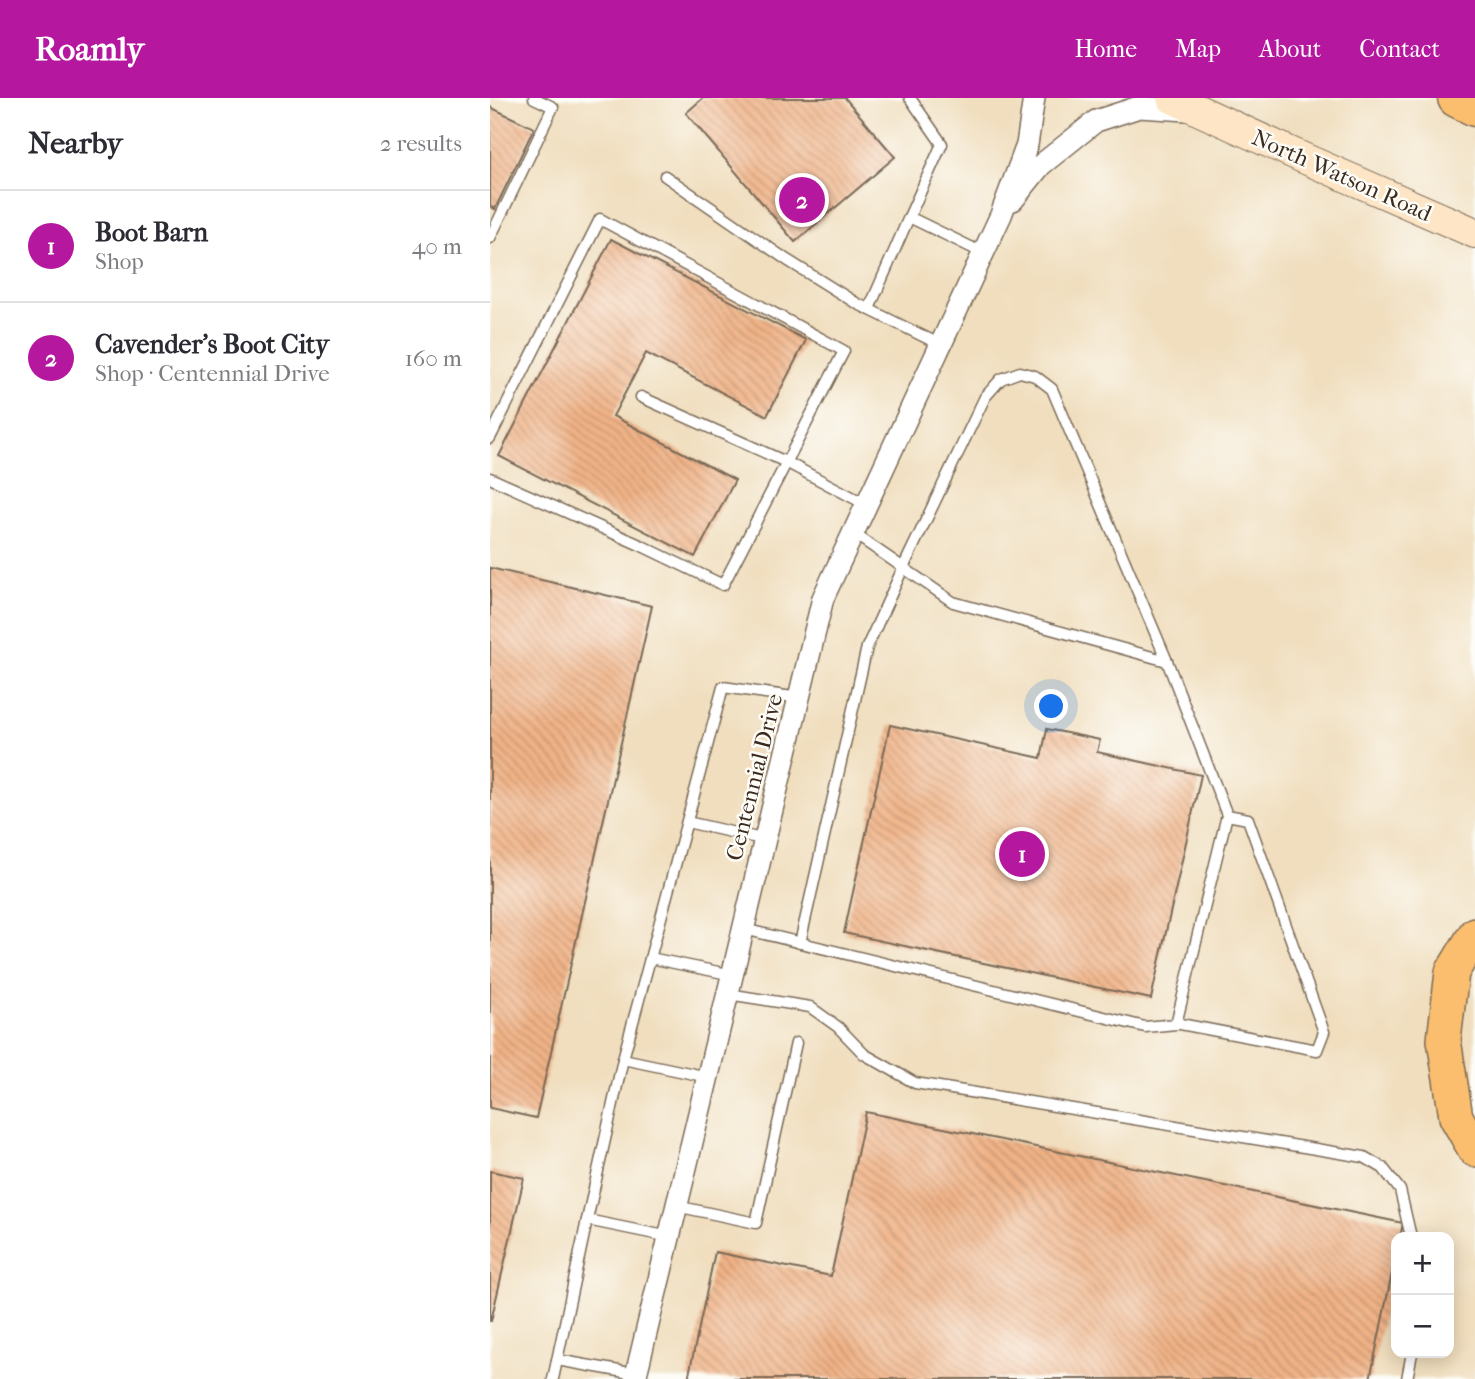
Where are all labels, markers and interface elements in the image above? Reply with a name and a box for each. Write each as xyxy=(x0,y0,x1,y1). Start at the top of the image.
text: Roamly xyxy=(35,30,144,69)
text: Home xyxy=(1075,35,1137,63)
text: Map xyxy=(1175,35,1221,63)
text: About xyxy=(1259,35,1321,63)
text: Contact xyxy=(1359,35,1440,63)
street label: North Watson Road xyxy=(1248,124,1436,227)
text: Nearby xyxy=(28,126,123,161)
text: 2 results xyxy=(380,130,462,157)
pin: 2 xyxy=(779,174,825,226)
text: Boot Barn xyxy=(95,217,208,248)
text: 1 xyxy=(47,233,55,260)
text: 40 m xyxy=(412,233,462,260)
text: Shop xyxy=(95,248,144,275)
text: Cavender's Boot City xyxy=(95,329,329,360)
text: 2 xyxy=(45,345,57,372)
text: 160 m xyxy=(405,345,462,372)
text: Shop · Centennial Drive xyxy=(95,360,330,387)
your location xyxy=(1034,689,1068,723)
street label: Centennial Drive xyxy=(721,691,788,863)
pin: 1 xyxy=(999,828,1045,880)
map controls xyxy=(1391,1232,1454,1358)
button: + xyxy=(1391,1232,1454,1295)
button: − xyxy=(1391,1295,1454,1358)

